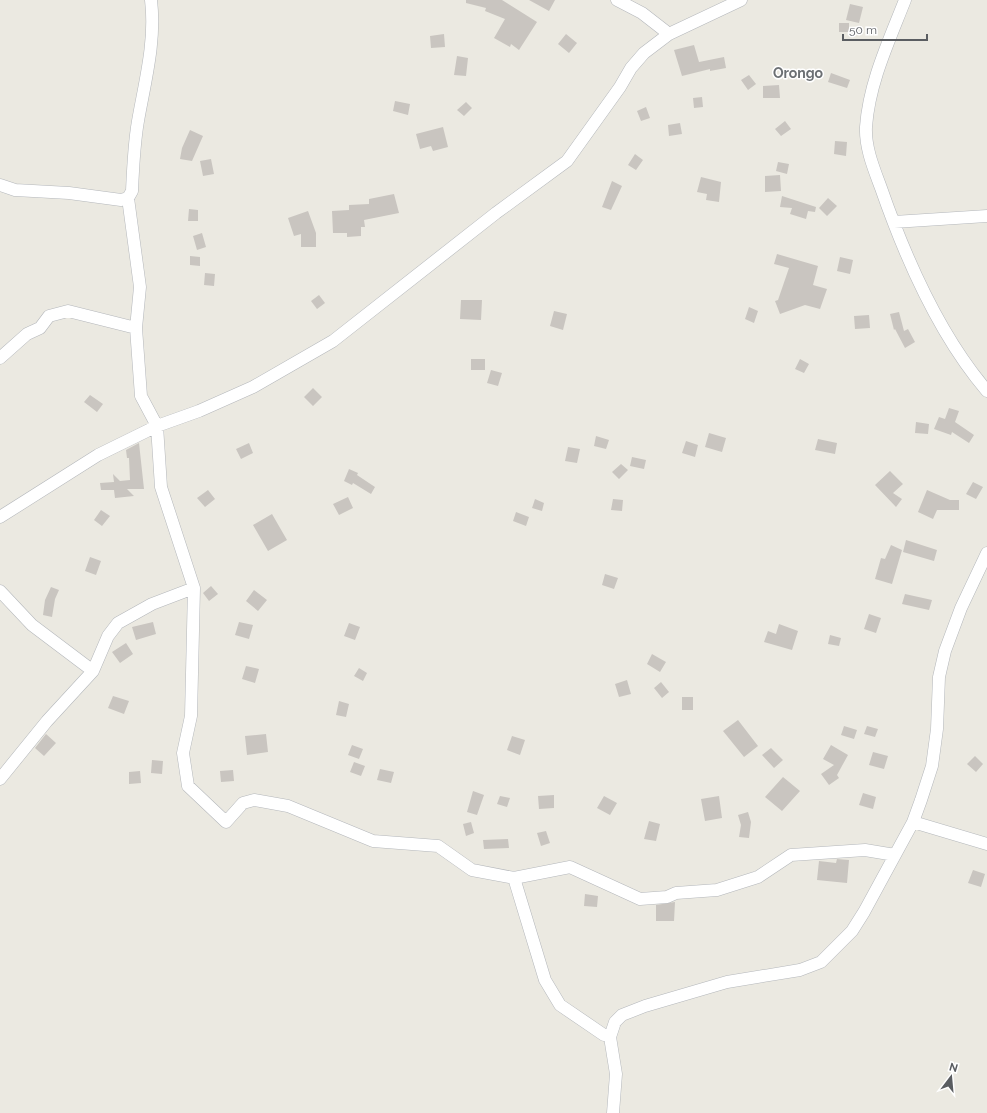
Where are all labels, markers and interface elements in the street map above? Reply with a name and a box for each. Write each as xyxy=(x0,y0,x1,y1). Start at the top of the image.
scale bar xyxy=(843,16,927,42)
text: 50 m xyxy=(849,23,877,37)
district label: Orongo xyxy=(773,65,824,81)
north arrow xyxy=(931,1057,971,1097)
text: N xyxy=(948,1060,959,1075)

